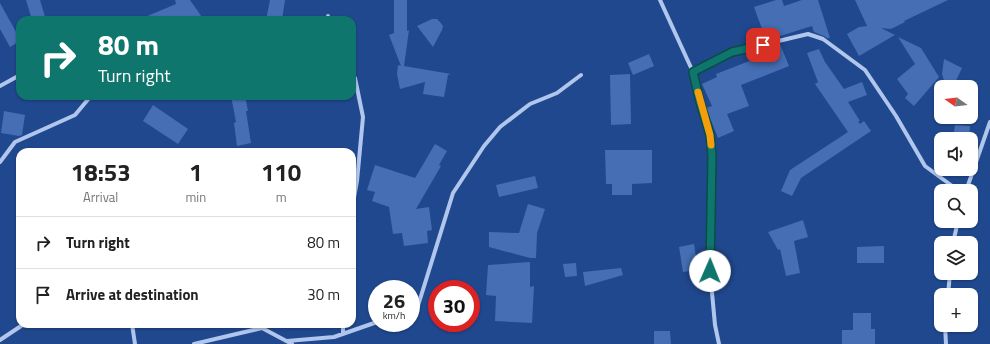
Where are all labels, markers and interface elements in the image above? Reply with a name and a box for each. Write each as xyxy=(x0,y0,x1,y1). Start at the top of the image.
text: 80 m xyxy=(98,23,159,66)
pin xyxy=(746,28,780,62)
icon: right xyxy=(32,32,84,84)
icon: arrive xyxy=(752,34,774,56)
text: Turn right xyxy=(98,62,171,89)
north arrow xyxy=(934,80,978,124)
map controls xyxy=(934,80,978,332)
button: sound xyxy=(934,132,978,176)
text: 18:53 xyxy=(71,154,131,190)
text: 1 xyxy=(189,154,203,190)
text: 110 xyxy=(261,154,301,190)
button: search xyxy=(934,184,978,228)
text: Arrival xyxy=(83,187,118,207)
text: min xyxy=(185,187,206,207)
text: m xyxy=(276,187,287,207)
text: Turn right xyxy=(66,231,130,254)
text: 80 m xyxy=(307,231,340,254)
icon: right xyxy=(32,232,54,254)
button: layers xyxy=(934,236,978,280)
position arrow xyxy=(689,250,731,292)
speed limit sign: 30 xyxy=(428,280,480,332)
text: Arrive at destination xyxy=(66,283,199,306)
text: 30 m xyxy=(307,283,340,306)
icon: arrive xyxy=(32,284,54,306)
text: 26 xyxy=(383,285,405,316)
button: + xyxy=(934,288,978,332)
text: km/h xyxy=(383,308,405,323)

